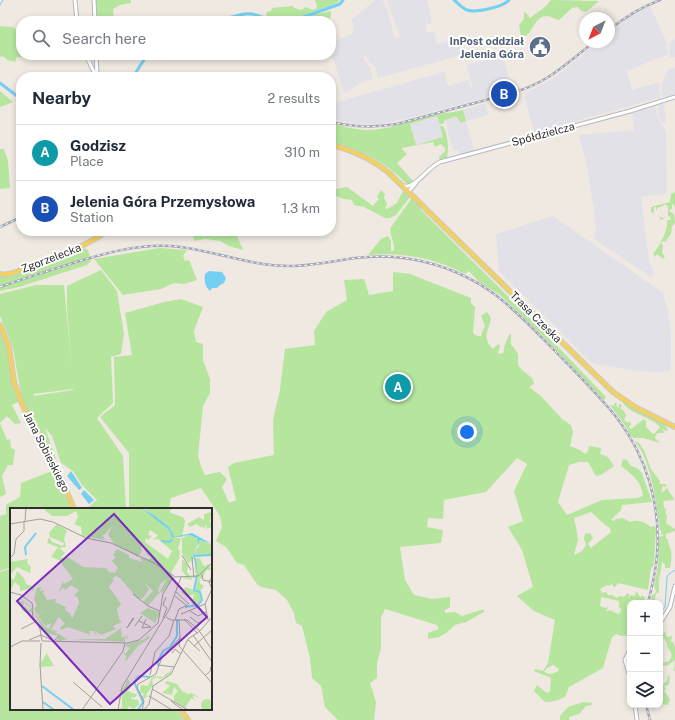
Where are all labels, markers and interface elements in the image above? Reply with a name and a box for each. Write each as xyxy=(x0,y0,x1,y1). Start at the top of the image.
north arrow xyxy=(579,12,615,48)
search box xyxy=(16,16,336,60)
icon: search xyxy=(30,27,52,49)
text: Search here xyxy=(62,30,146,47)
public building icon: InPost oddział Jelenia Góra xyxy=(527,34,553,60)
place label: InPost oddział Jelenia Góra xyxy=(450,35,524,60)
pin: B xyxy=(491,79,517,109)
text: Nearby xyxy=(32,88,91,108)
text: 2 results xyxy=(268,91,320,106)
street label: Spółdzielcza xyxy=(510,120,576,148)
text: Godzisz xyxy=(70,137,126,154)
text: A xyxy=(40,145,50,160)
text: 310 m xyxy=(284,145,320,160)
text: Place xyxy=(70,154,104,169)
text: Jelenia Góra Przemysłowa xyxy=(70,193,255,210)
text: B xyxy=(41,201,49,216)
text: 1.3 km xyxy=(282,201,320,216)
text: Station xyxy=(70,210,114,225)
street label: Zgorzelecka xyxy=(19,241,83,275)
street label: Trasa Czeska xyxy=(508,289,564,345)
pin: A xyxy=(385,372,411,402)
street label: Jana Sobieskiego xyxy=(22,410,72,494)
your location xyxy=(457,422,477,442)
inset map xyxy=(10,508,212,710)
map controls xyxy=(627,600,663,708)
button: + xyxy=(627,600,663,636)
button: − xyxy=(627,636,663,672)
button: layers xyxy=(627,672,663,708)

